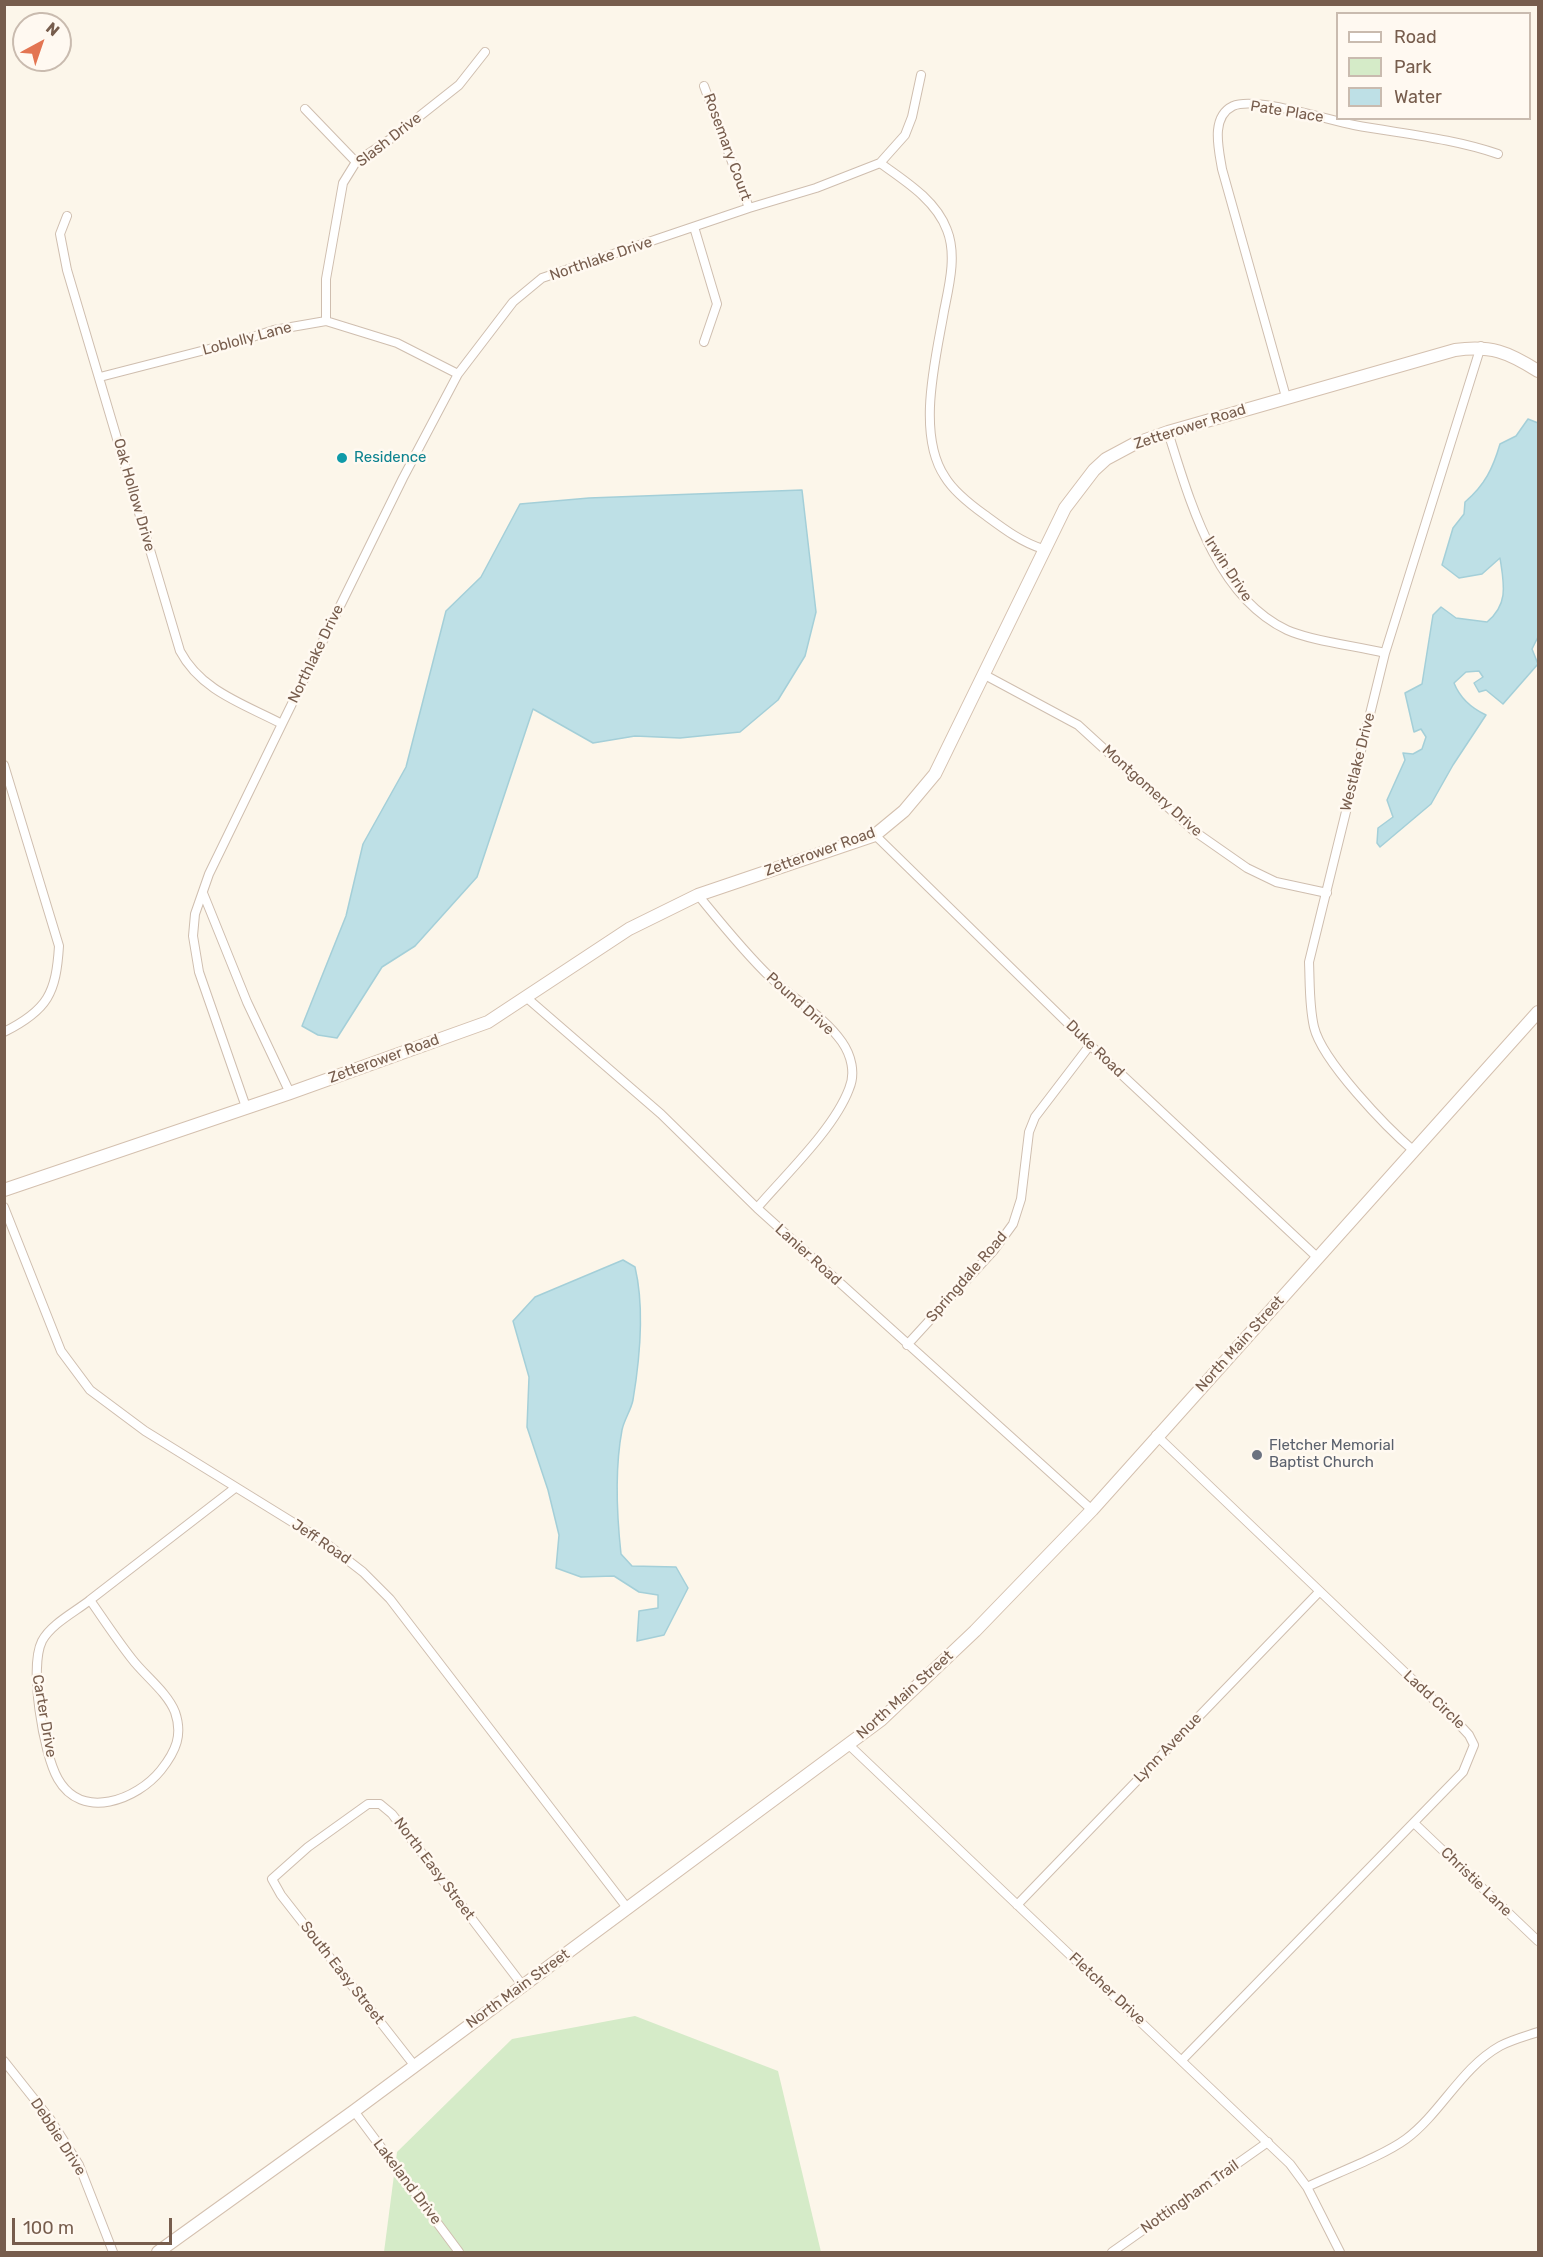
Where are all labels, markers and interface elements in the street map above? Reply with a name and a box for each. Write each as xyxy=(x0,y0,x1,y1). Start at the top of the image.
north arrow xyxy=(12,12,72,72)
legend xyxy=(1336,12,1531,120)
text: N xyxy=(42,18,63,40)
text: Road xyxy=(1394,26,1437,48)
text: Park xyxy=(1394,56,1431,78)
text: Water xyxy=(1394,86,1442,108)
street label: Rosemary Court xyxy=(699,91,755,203)
street label: Pate Place xyxy=(1249,97,1325,127)
street label: Slash Drive xyxy=(353,109,425,171)
street label: Northlake Drive xyxy=(547,233,655,285)
street label: Loblolly Lane xyxy=(200,318,294,360)
street label: Zetterower Road xyxy=(1132,400,1248,454)
street label: Oak Hollow Drive xyxy=(109,436,159,554)
place label: Residence xyxy=(354,449,427,467)
marker: Residence xyxy=(335,451,349,465)
street label: Irwin Drive xyxy=(1200,533,1256,605)
street label: Northlake Drive xyxy=(284,602,348,706)
street label: Westlake Drive xyxy=(1337,711,1379,813)
street label: Montgomery Drive xyxy=(1098,741,1206,841)
street label: Zetterower Road xyxy=(762,824,878,880)
street label: Pound Drive xyxy=(762,969,838,1039)
street label: Duke Road xyxy=(1062,1017,1128,1081)
street label: Zetterower Road xyxy=(326,1031,442,1087)
street label: Lanier Road xyxy=(771,1221,845,1289)
street label: Springdale Road xyxy=(923,1228,1011,1326)
street label: North Main Street xyxy=(1192,1292,1288,1396)
place label: Fletcher Memorial Baptist Church xyxy=(1269,1437,1394,1472)
marker: Fletcher Memorial Baptist Church xyxy=(1250,1448,1264,1462)
street label: Jeff Road xyxy=(288,1516,354,1568)
street label: North Main Street xyxy=(853,1647,957,1743)
street label: Ladd Circle xyxy=(1399,1667,1469,1733)
street label: Carter Drive xyxy=(28,1673,60,1759)
street label: Lynn Avenue xyxy=(1130,1709,1206,1787)
street label: North Easy Street xyxy=(390,1814,478,1924)
street label: Christie Lane xyxy=(1437,1844,1515,1920)
street label: South Easy Street xyxy=(296,1918,388,2028)
street label: North Main Street xyxy=(463,1945,573,2033)
street label: Fletcher Drive xyxy=(1065,1949,1149,2029)
street label: Debbie Drive xyxy=(26,2095,90,2179)
street label: Lakeland Drive xyxy=(369,2136,445,2228)
street label: Nottingham Trail xyxy=(1138,2157,1242,2237)
scale bar xyxy=(15,2206,176,2244)
text: 100 m xyxy=(23,2217,74,2239)

